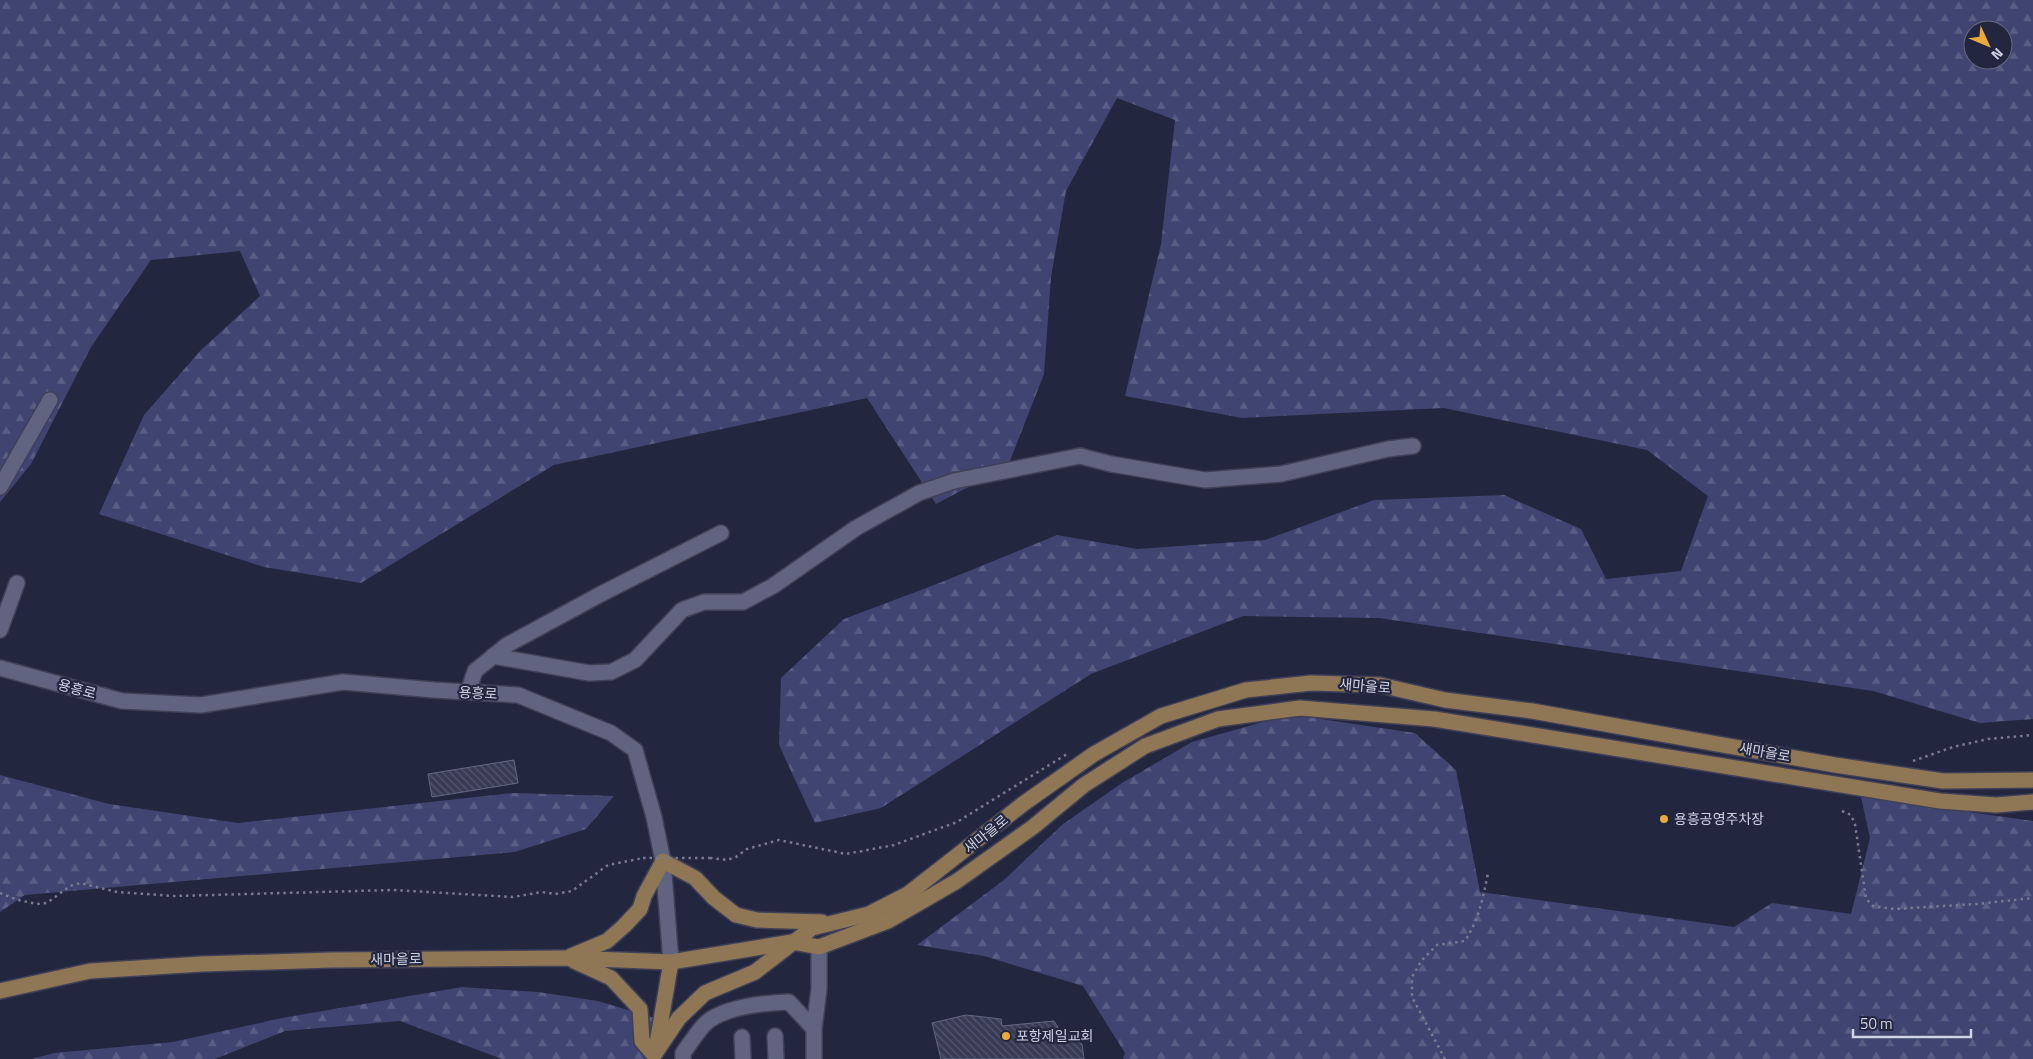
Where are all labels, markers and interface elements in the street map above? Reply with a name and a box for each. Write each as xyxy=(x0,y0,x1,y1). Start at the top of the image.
north arrow xyxy=(1963,20,2013,70)
text: N xyxy=(1987,44,2009,65)
street label: 용흥로 xyxy=(56,673,99,704)
street label: 새마을로 xyxy=(1338,673,1392,698)
street label: 용흥로 xyxy=(458,681,498,704)
street label: 새마을로 xyxy=(1738,737,1792,766)
place label: 용흥공영주차장 xyxy=(1674,808,1764,829)
street label: 새마을로 xyxy=(959,809,1012,858)
marker: 용흥공영주차장 xyxy=(1658,813,1670,825)
street label: 새마을로 xyxy=(370,948,422,969)
scale bar xyxy=(1853,1006,1970,1038)
text: 50 m xyxy=(1860,1012,1893,1035)
place label: 포항제일교회 xyxy=(1016,1025,1093,1046)
marker: 포항제일교회 xyxy=(1000,1030,1012,1042)

